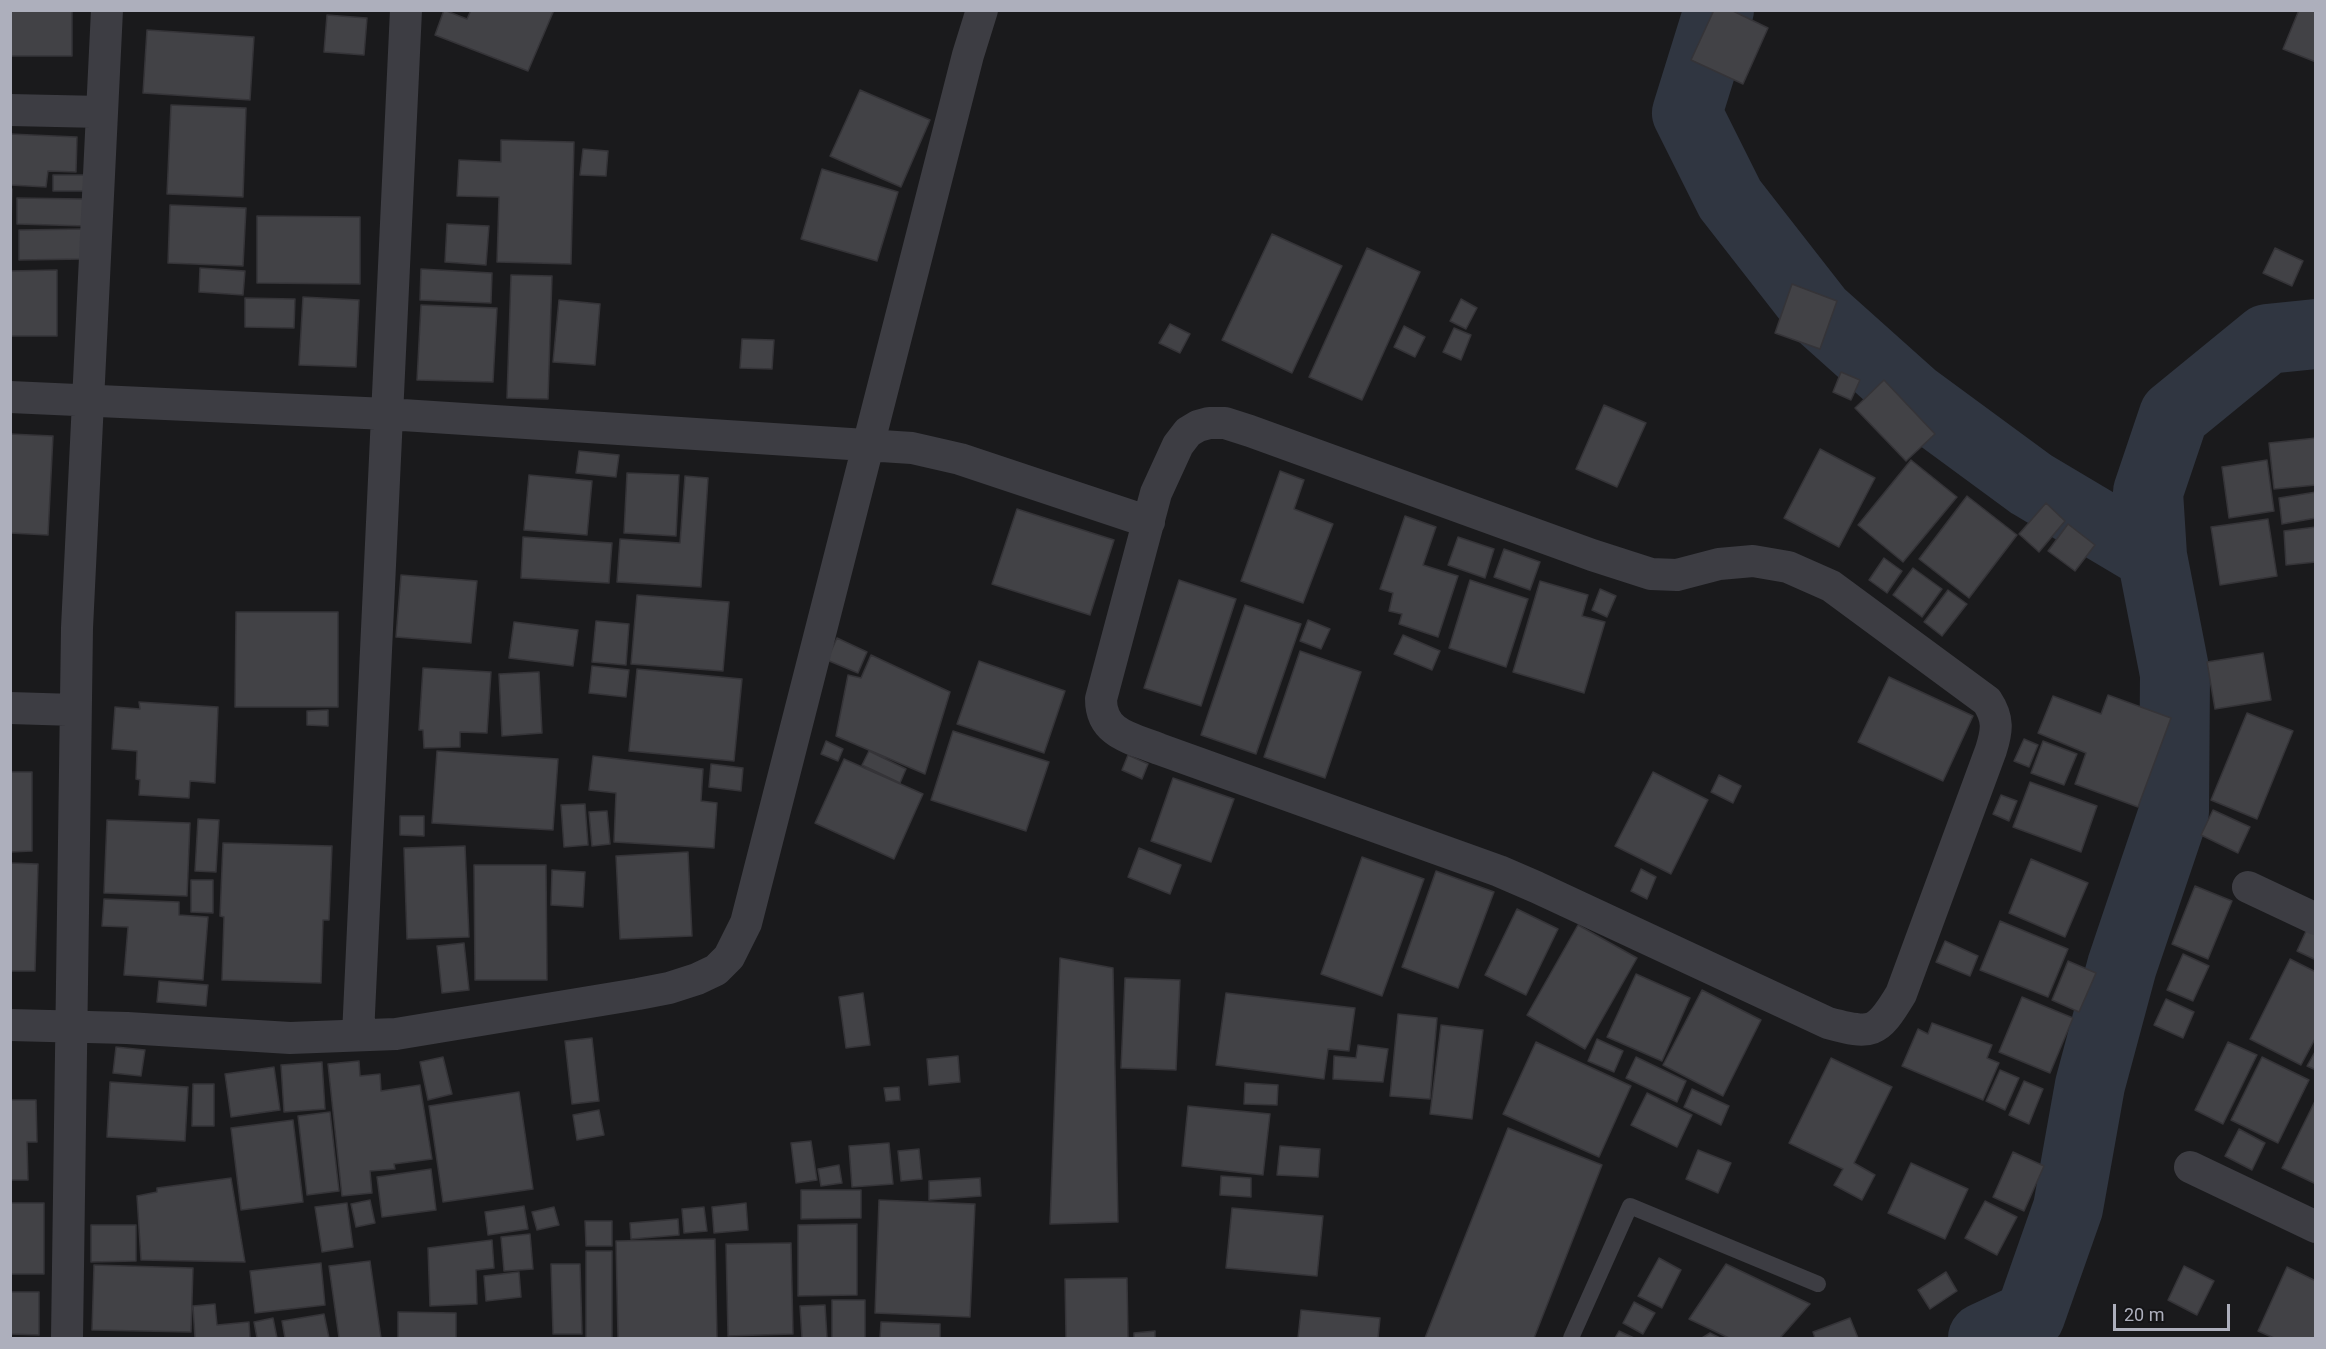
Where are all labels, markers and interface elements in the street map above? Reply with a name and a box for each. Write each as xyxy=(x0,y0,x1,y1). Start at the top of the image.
scale bar xyxy=(2116,1292,2233,1330)
text: 20 m xyxy=(2124,1304,2164,1325)

